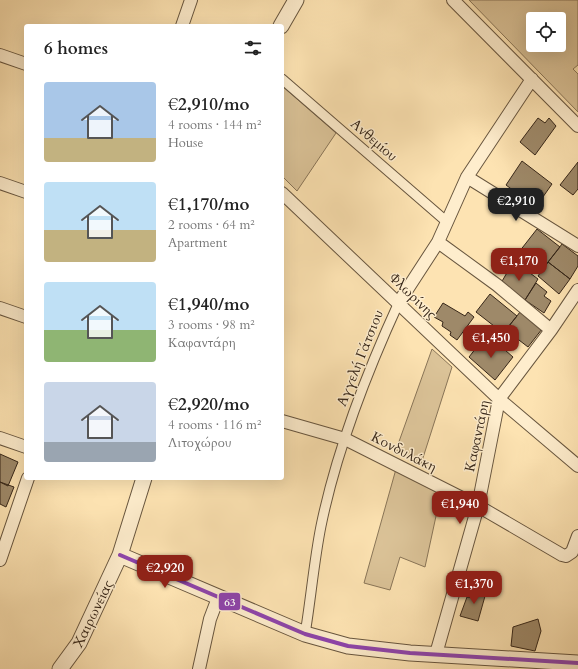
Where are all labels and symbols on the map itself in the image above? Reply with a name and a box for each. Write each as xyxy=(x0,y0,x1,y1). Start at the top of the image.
street label: Ανθεμίου xyxy=(347,114,401,166)
pin: €2,910 xyxy=(483,188,549,222)
pin: €1,170 xyxy=(486,248,552,282)
street label: Φλωρίνης xyxy=(385,269,441,323)
street label: Αγγελή Γάτσιου xyxy=(332,307,388,409)
pin: €1,450 xyxy=(458,325,524,359)
street label: Καφαντάρη xyxy=(460,398,494,474)
street label: Κονδυλάκη xyxy=(368,427,440,477)
pin: €1,940 xyxy=(427,491,493,525)
pin: €2,920 xyxy=(132,555,198,589)
pin: €1,370 xyxy=(441,571,507,605)
street label: Χαιρωνείας xyxy=(68,577,118,651)
line badge: 63 xyxy=(218,592,241,611)
text: 63 xyxy=(224,595,236,610)

